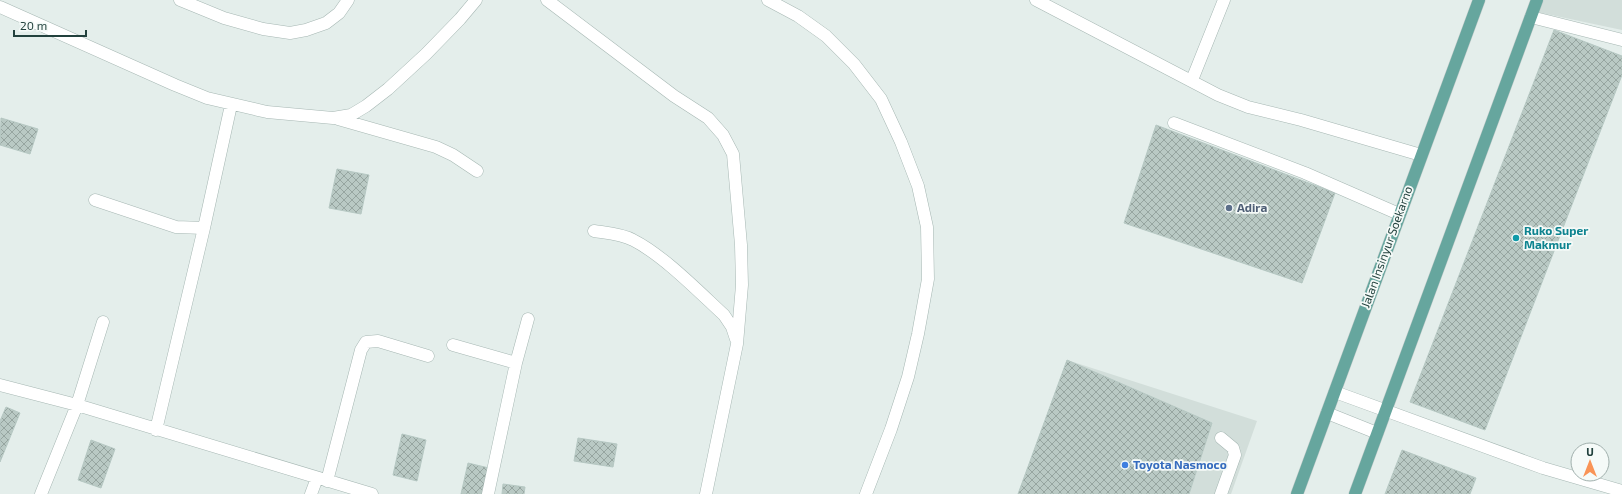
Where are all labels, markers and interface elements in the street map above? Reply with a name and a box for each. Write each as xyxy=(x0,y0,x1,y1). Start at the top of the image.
scale bar xyxy=(14,12,86,38)
text: 20 m xyxy=(20,18,47,32)
street label: Jalan Insinyur Soekarno xyxy=(1358,184,1415,309)
place label: Adira xyxy=(1237,200,1267,214)
marker: Adira xyxy=(1224,203,1234,213)
place label: Ruko Super Makmur xyxy=(1524,223,1588,251)
marker: Ruko Super Makmur xyxy=(1511,233,1521,243)
north arrow xyxy=(1570,442,1610,482)
text: U xyxy=(1586,445,1594,458)
place label: Toyota Nasmoco xyxy=(1133,457,1227,472)
marker: Toyota Nasmoco xyxy=(1120,460,1130,470)

